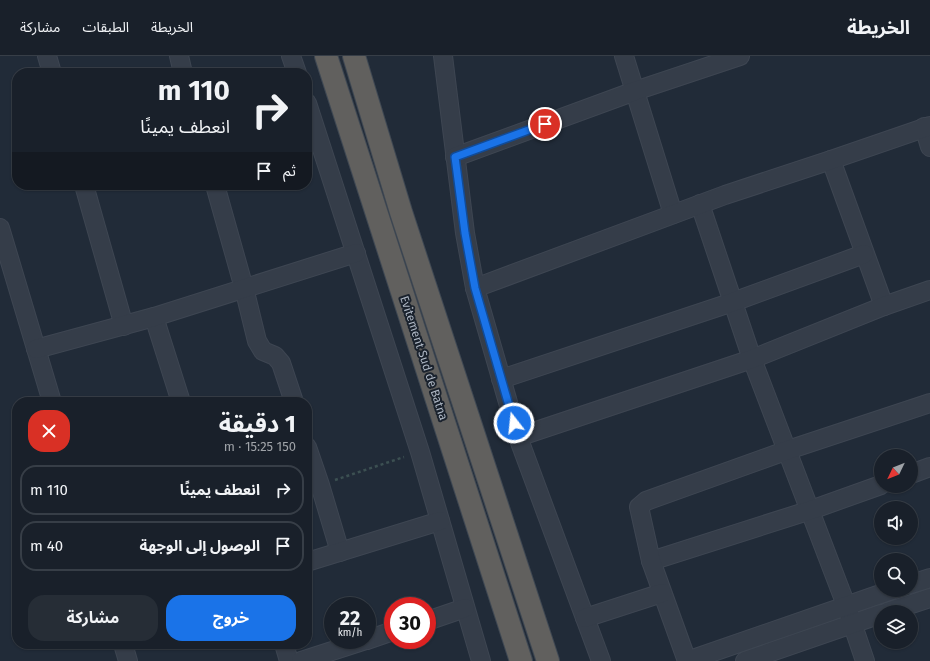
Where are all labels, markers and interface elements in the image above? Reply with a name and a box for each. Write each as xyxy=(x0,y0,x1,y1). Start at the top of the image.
text: الخريطة xyxy=(847,16,910,39)
text: مشاركة xyxy=(20,19,60,36)
text: الطبقات xyxy=(82,19,129,36)
text: الخريطة xyxy=(151,19,193,36)
text: 110 m xyxy=(158,74,230,107)
icon: right xyxy=(244,84,296,136)
pin xyxy=(528,107,562,141)
icon: arrive xyxy=(534,113,556,135)
text: انعطف يمينًا xyxy=(140,116,230,138)
icon: arrive xyxy=(253,160,275,182)
text: ثم xyxy=(283,162,296,180)
street label: Evitement Sud de Batna xyxy=(397,294,451,422)
position arrow xyxy=(493,402,535,444)
button: close xyxy=(28,410,70,452)
text: 1 دقيقة xyxy=(219,410,296,438)
text: 150 m · 15:25 xyxy=(224,439,296,454)
north arrow xyxy=(874,449,918,493)
map controls xyxy=(874,449,918,649)
icon: right xyxy=(272,479,294,501)
text: 110 m xyxy=(30,481,68,499)
text: انعطف يمينًا xyxy=(180,481,260,499)
button: sound xyxy=(874,501,918,545)
icon: arrive xyxy=(272,535,294,557)
text: 40 m xyxy=(30,537,63,555)
text: الوصول إلى الوجهة xyxy=(140,537,260,555)
button: search xyxy=(874,553,918,597)
button: مشاركة xyxy=(28,595,158,641)
button: خروج xyxy=(166,595,296,641)
speed limit sign: 30 xyxy=(384,597,436,649)
button: layers xyxy=(874,605,918,649)
text: 22 xyxy=(340,606,360,630)
text: km/h xyxy=(338,627,362,639)

